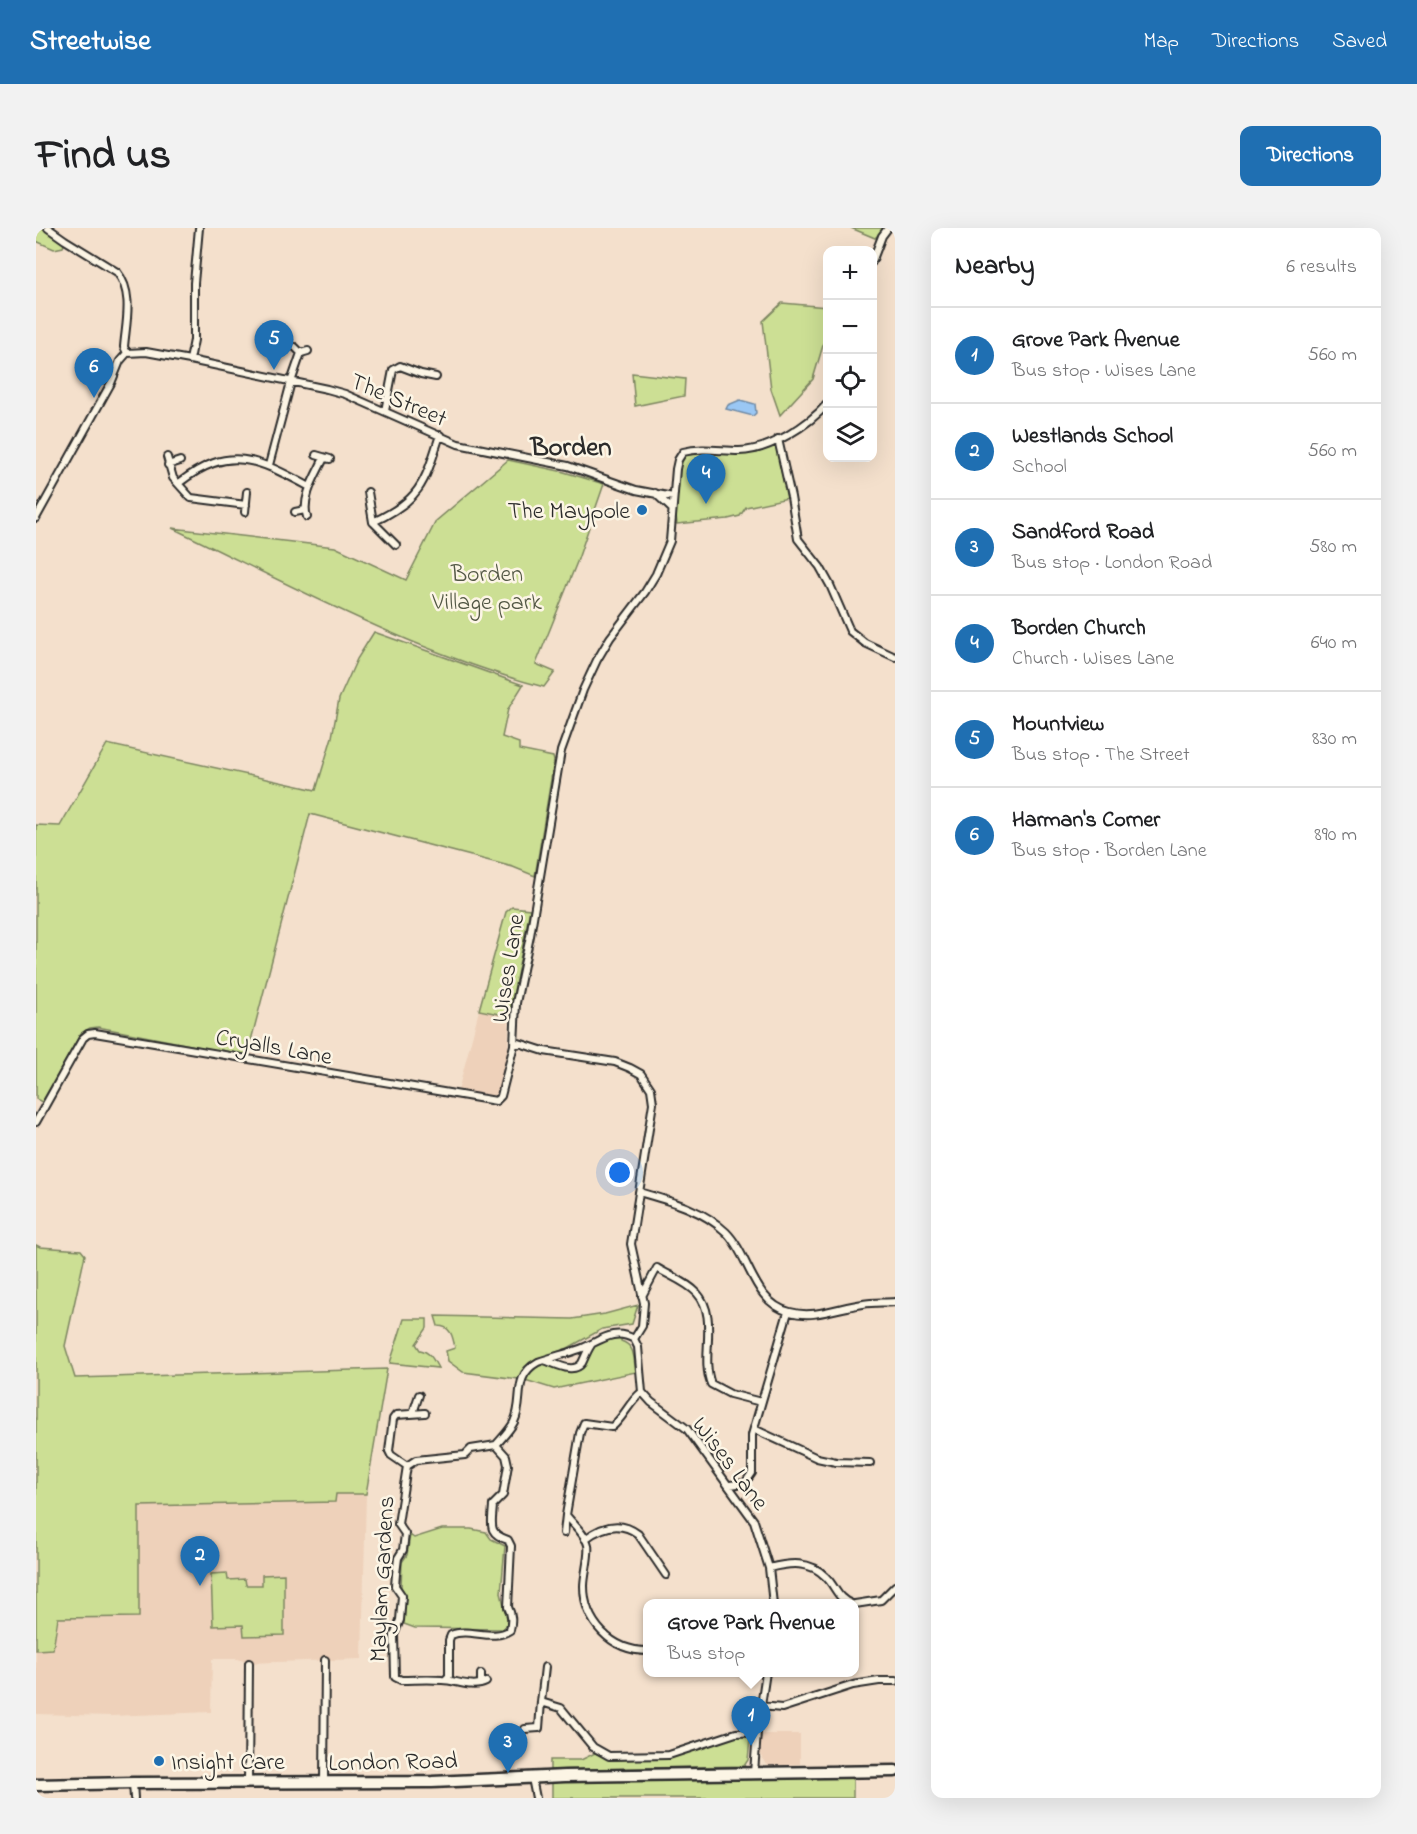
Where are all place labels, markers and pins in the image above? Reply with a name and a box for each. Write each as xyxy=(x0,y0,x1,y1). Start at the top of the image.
pin: 5 xyxy=(254,320,294,370)
pin: 6 xyxy=(74,348,114,398)
pin: 4 xyxy=(686,454,726,504)
place label: The Maypole xyxy=(508,495,630,531)
marker: The Maypole xyxy=(635,503,649,517)
pin: 2 xyxy=(180,1536,220,1586)
pin: 1 xyxy=(732,1696,770,1746)
pin: 3 xyxy=(488,1724,528,1773)
place label: Insight Care xyxy=(171,1746,285,1781)
marker: Insight Care xyxy=(152,1754,166,1768)

